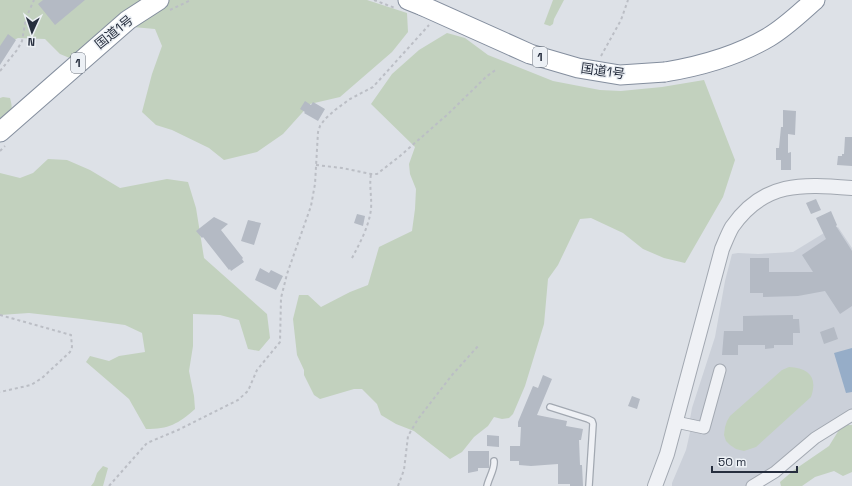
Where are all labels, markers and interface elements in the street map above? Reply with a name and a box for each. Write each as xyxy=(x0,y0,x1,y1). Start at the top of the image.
street label: 国道1号 xyxy=(91,11,137,53)
north arrow xyxy=(12,12,52,52)
text: N xyxy=(27,35,36,49)
road number: 1 xyxy=(533,47,547,67)
road number: 1 xyxy=(71,53,85,73)
street label: 国道1号 xyxy=(580,59,626,83)
scale bar xyxy=(712,448,797,474)
text: 50 m xyxy=(718,454,746,470)

